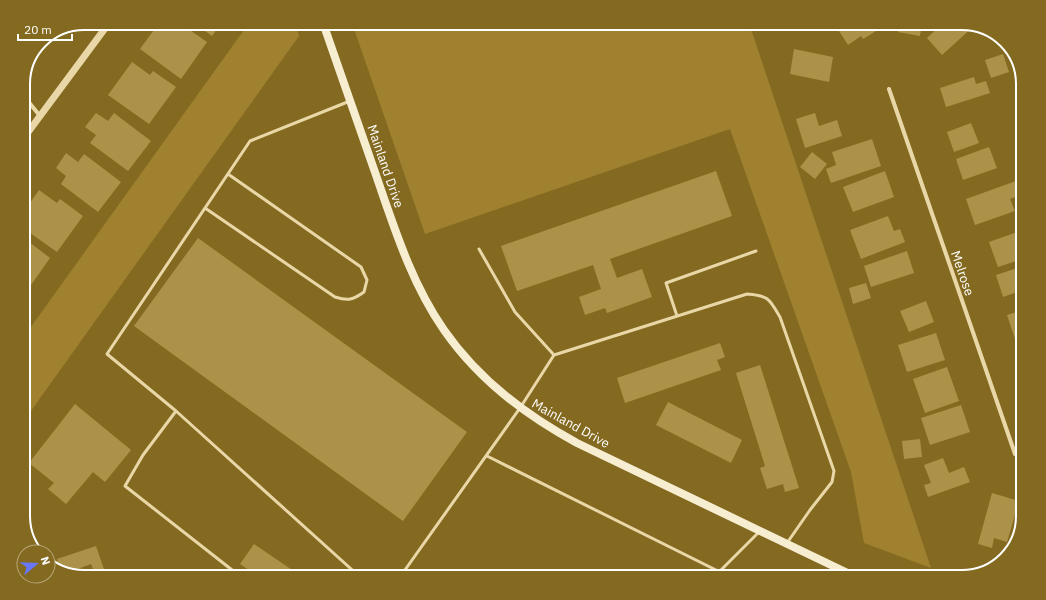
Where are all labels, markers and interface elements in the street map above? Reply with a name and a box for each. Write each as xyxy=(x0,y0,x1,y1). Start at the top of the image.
scale bar xyxy=(18,16,72,42)
text: 20 m xyxy=(24,22,52,37)
street label: Mainland Drive xyxy=(363,122,408,210)
street label: Melrose xyxy=(947,248,978,298)
street label: Mainland Drive xyxy=(529,395,613,452)
north arrow xyxy=(16,544,56,584)
text: N xyxy=(38,555,53,567)

